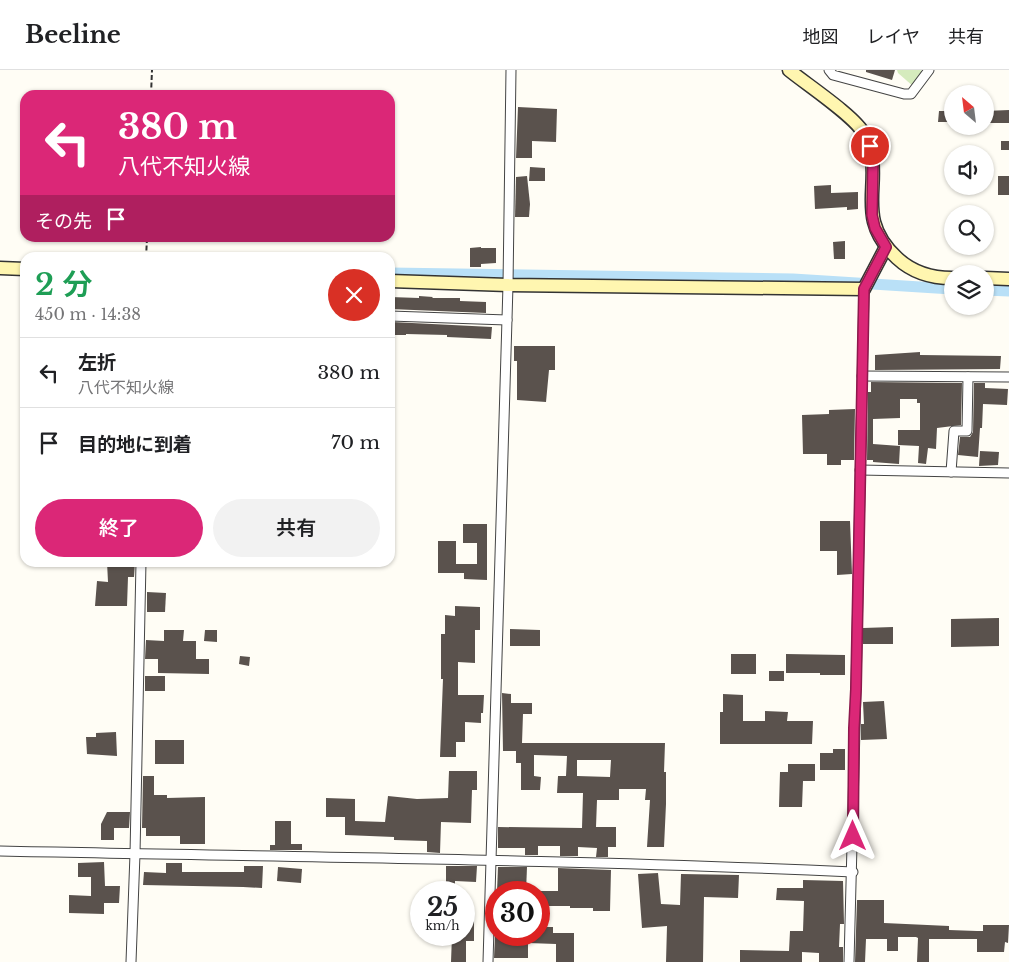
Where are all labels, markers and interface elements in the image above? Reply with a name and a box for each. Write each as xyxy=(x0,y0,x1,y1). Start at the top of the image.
text: Beeline xyxy=(25,20,121,49)
text: 地図 xyxy=(803,26,839,48)
text: レイヤ xyxy=(867,26,920,48)
text: 共有 xyxy=(948,26,984,48)
north arrow xyxy=(944,85,994,135)
map controls xyxy=(944,85,994,315)
text: 380 m xyxy=(118,105,237,148)
icon: left xyxy=(35,110,100,175)
pin xyxy=(849,125,891,167)
icon: arrive xyxy=(856,132,884,160)
button: sound xyxy=(944,145,994,195)
text: 八代不知火線 xyxy=(118,153,250,180)
icon: arrive xyxy=(102,205,130,233)
button: search xyxy=(944,205,994,255)
text: その先 xyxy=(35,210,92,233)
button: layers xyxy=(944,265,994,315)
text: 2 分 xyxy=(35,266,92,303)
button: close xyxy=(328,269,380,321)
text: 450 m · 14:38 xyxy=(35,304,141,324)
text: 左折 xyxy=(78,351,116,374)
icon: left xyxy=(35,359,63,387)
text: 380 m xyxy=(317,361,380,384)
text: 八代不知火線 xyxy=(78,377,174,397)
icon: arrive xyxy=(35,429,63,457)
text: 70 m xyxy=(331,431,380,454)
text: 目的地に到着 xyxy=(78,433,192,456)
button: 終了 xyxy=(35,499,203,557)
button: 共有 xyxy=(213,499,380,557)
position arrow xyxy=(826,809,878,861)
speed limit sign: 30 xyxy=(485,881,550,946)
text: 25 xyxy=(427,892,458,923)
text: km/h xyxy=(425,918,460,933)

